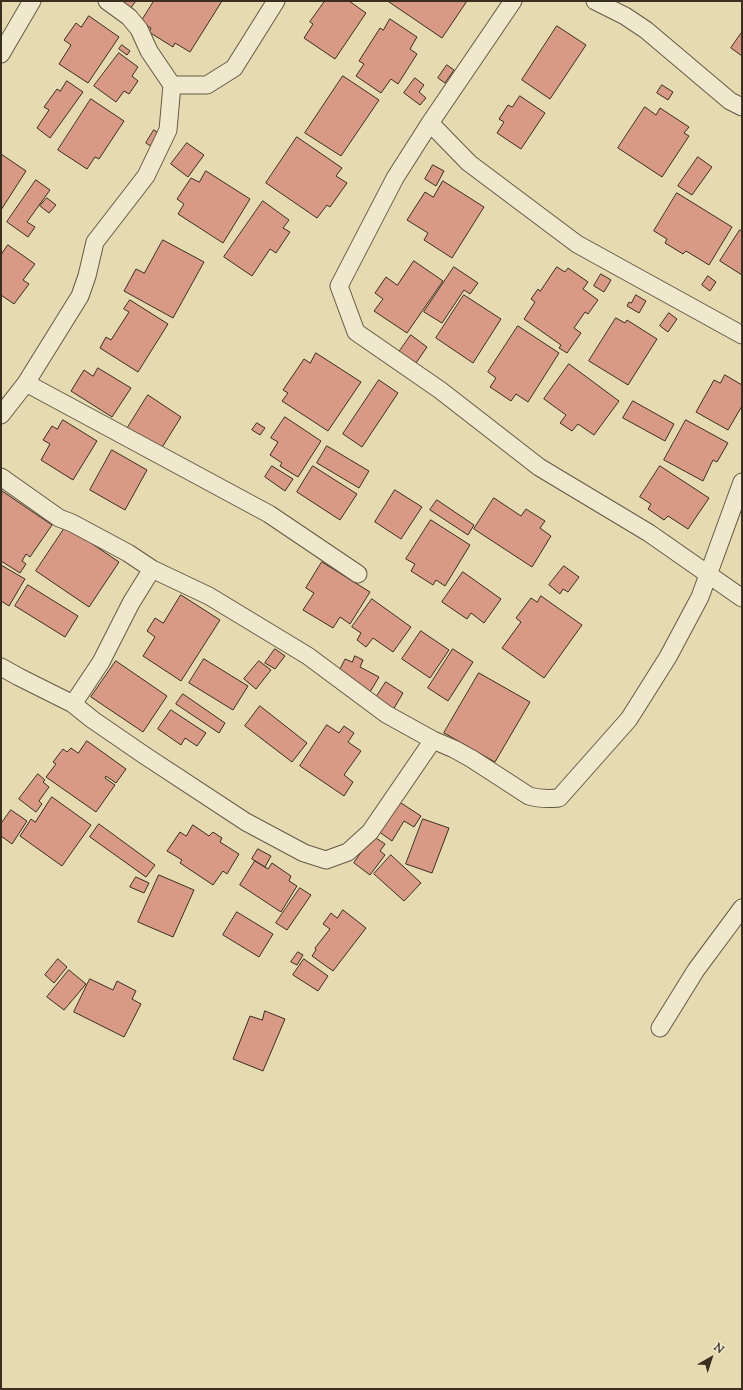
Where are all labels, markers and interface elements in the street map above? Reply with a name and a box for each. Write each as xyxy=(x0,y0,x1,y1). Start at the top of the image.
north arrow xyxy=(691,1338,731,1378)
text: N xyxy=(710,1340,727,1358)

